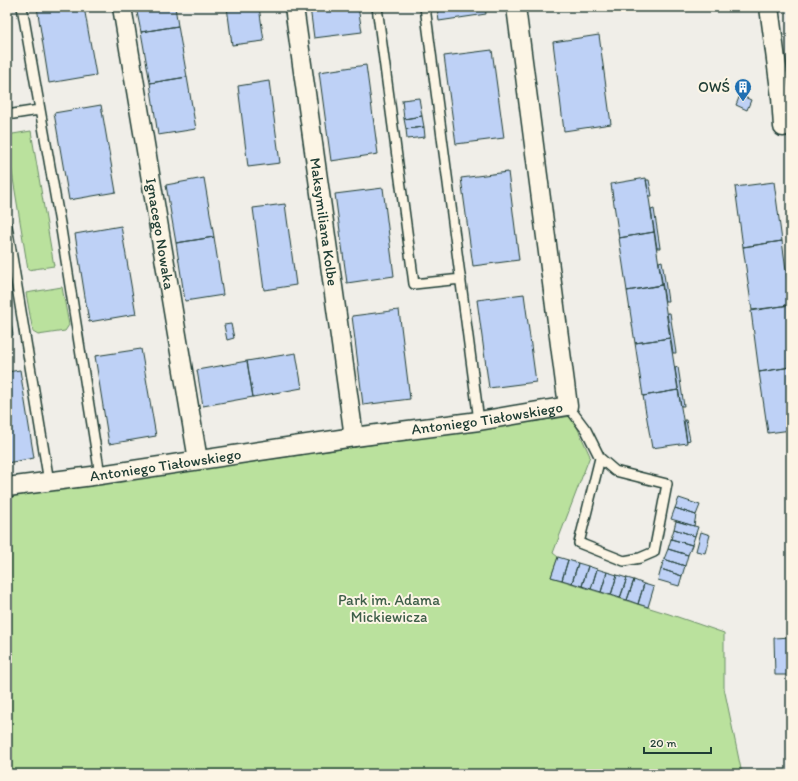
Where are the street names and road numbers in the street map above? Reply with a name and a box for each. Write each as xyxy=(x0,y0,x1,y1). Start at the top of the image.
street label: Maksymiliana Kolbe xyxy=(306,157,342,287)
street label: Ignacego Nowaka xyxy=(142,177,178,291)
street label: Antoniego Tiałowskiego xyxy=(410,398,564,439)
street label: Antoniego Tiałowskiego xyxy=(89,445,242,485)

